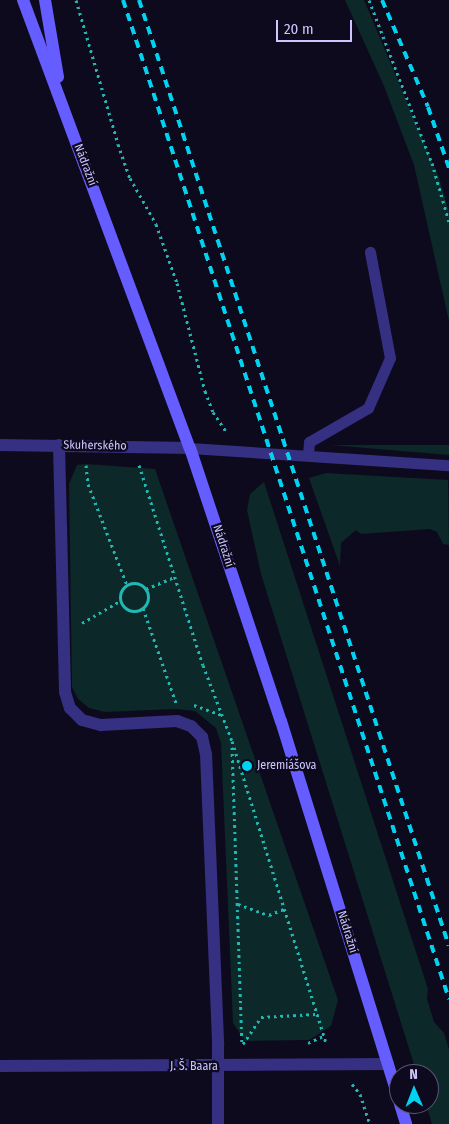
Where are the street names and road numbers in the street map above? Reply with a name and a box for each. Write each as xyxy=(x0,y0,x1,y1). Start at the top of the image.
street label: Nádražní xyxy=(71,142,99,188)
street label: Skuherského xyxy=(63,438,127,454)
street label: Nádražní xyxy=(209,523,237,569)
street label: Nádražní xyxy=(334,909,360,955)
street label: J. Š. Baara xyxy=(170,1060,218,1074)

